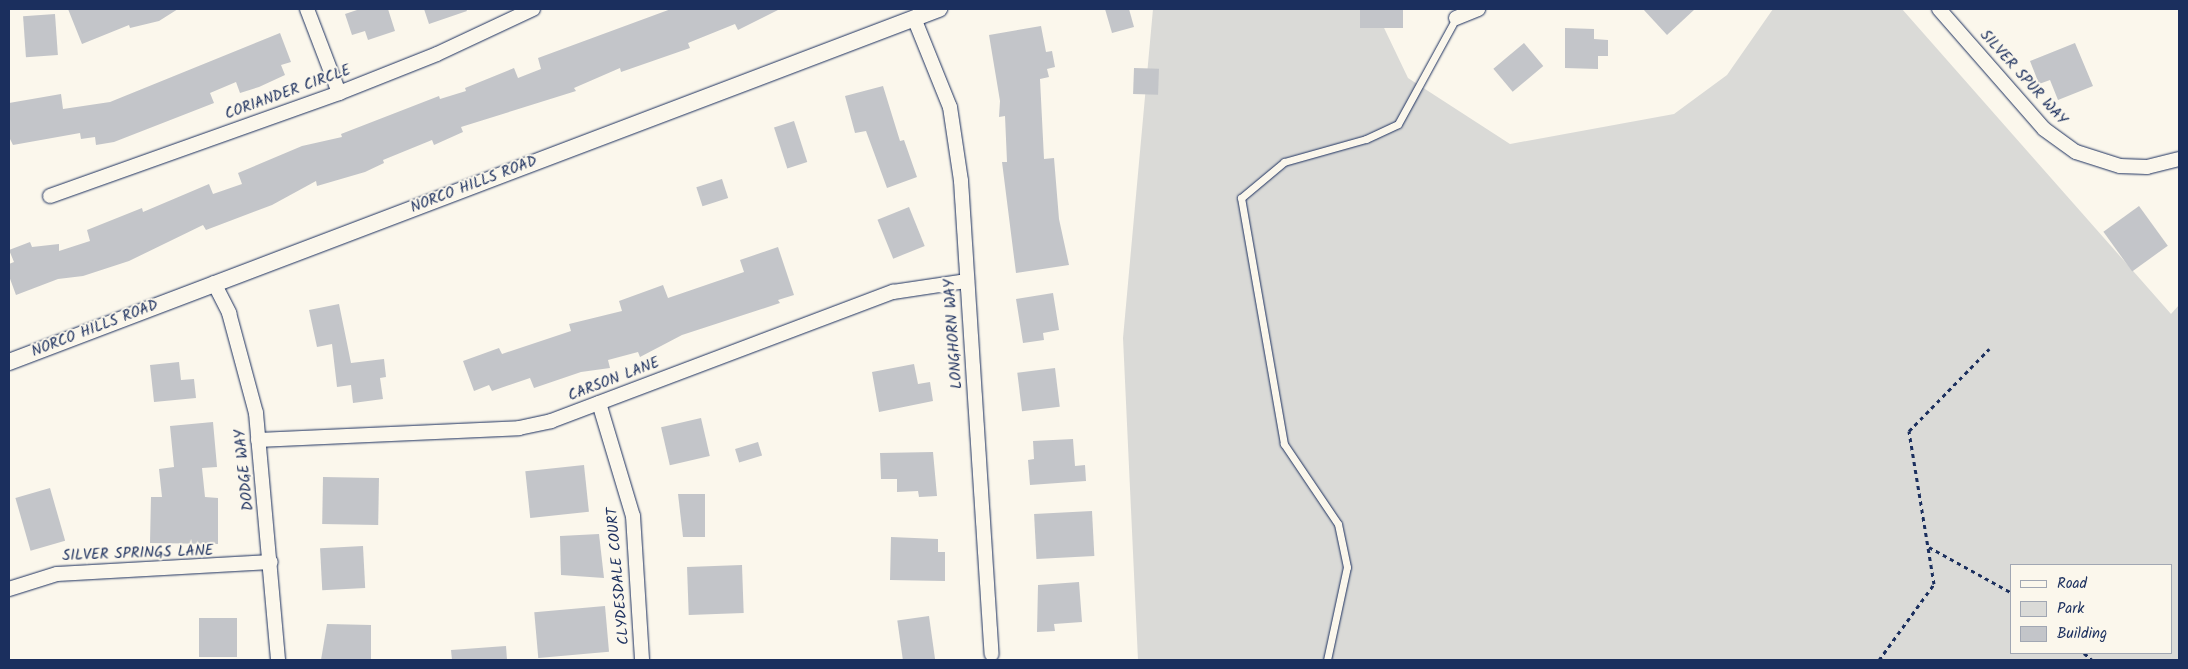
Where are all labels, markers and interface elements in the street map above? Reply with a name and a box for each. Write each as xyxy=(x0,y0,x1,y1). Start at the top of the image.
street label: SILVER SPUR WAY xyxy=(1976,27,2070,129)
street label: CORIANDER CIRCLE xyxy=(223,62,353,124)
street label: NORCO HILLS ROAD xyxy=(408,153,540,217)
street label: LONGHORN WAY xyxy=(941,278,967,390)
street label: NORCO HILLS ROAD xyxy=(29,297,161,361)
street label: CARSON LANE xyxy=(566,354,662,406)
street label: DODGE WAY xyxy=(232,428,258,512)
street label: CLYDESDALE COURT xyxy=(604,507,634,645)
street label: SILVER SPRINGS LANE xyxy=(62,542,214,566)
legend xyxy=(2010,564,2173,654)
text: Road xyxy=(2057,572,2087,596)
text: Park xyxy=(2057,597,2084,621)
text: Building xyxy=(2057,622,2107,646)

